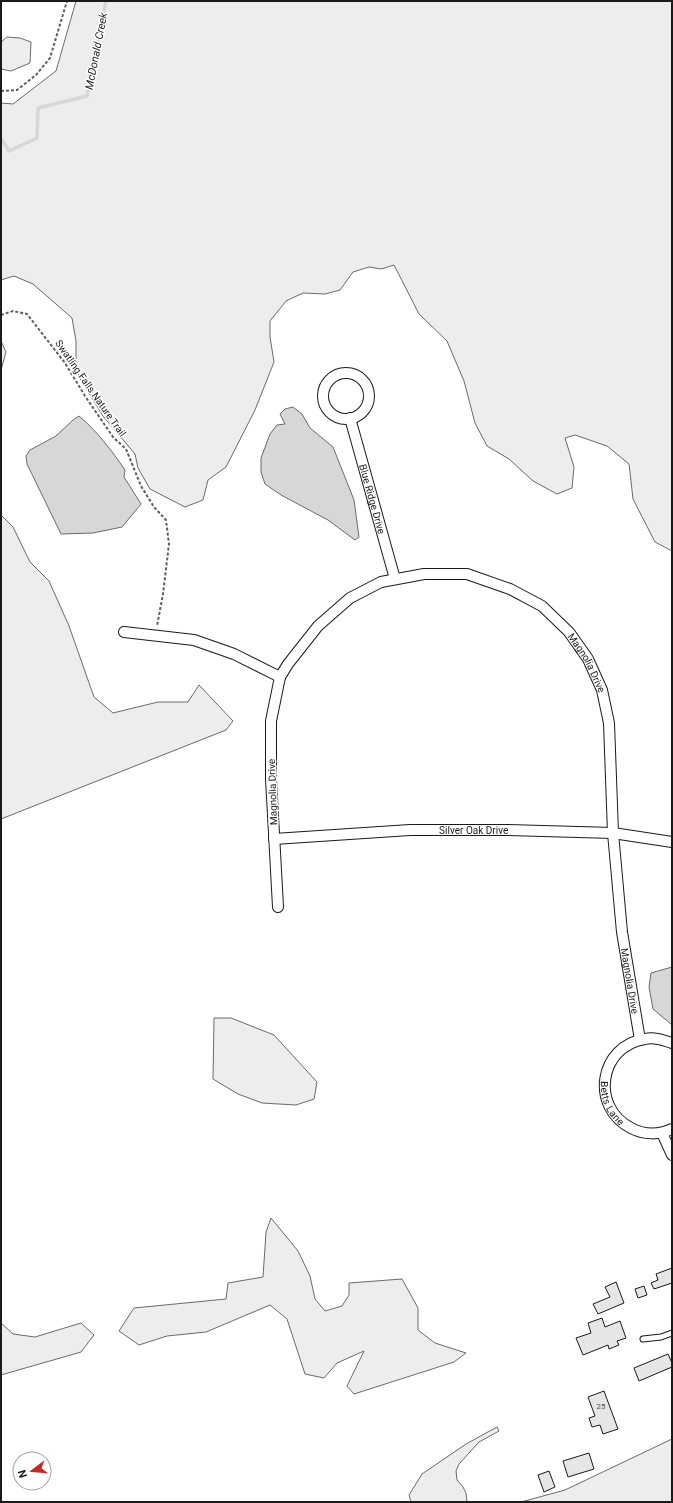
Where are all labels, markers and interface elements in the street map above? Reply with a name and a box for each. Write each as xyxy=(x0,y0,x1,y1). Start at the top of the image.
water label: McDonald Creek xyxy=(83,11,110,91)
street label: Swatling Falls Nature Trail xyxy=(53,338,128,439)
street label: Blue Ridge Drive xyxy=(357,463,387,535)
street label: Magnolia Drive xyxy=(566,631,607,694)
street label: Magnolia Drive xyxy=(266,759,279,825)
street label: Silver Oak Drive xyxy=(439,825,508,836)
street label: Magnolia Drive xyxy=(619,947,641,1015)
street label: Betts Lane xyxy=(599,1081,626,1127)
house number: 25 xyxy=(597,1402,606,1411)
north arrow xyxy=(12,1451,52,1491)
text: N xyxy=(15,1468,30,1479)

